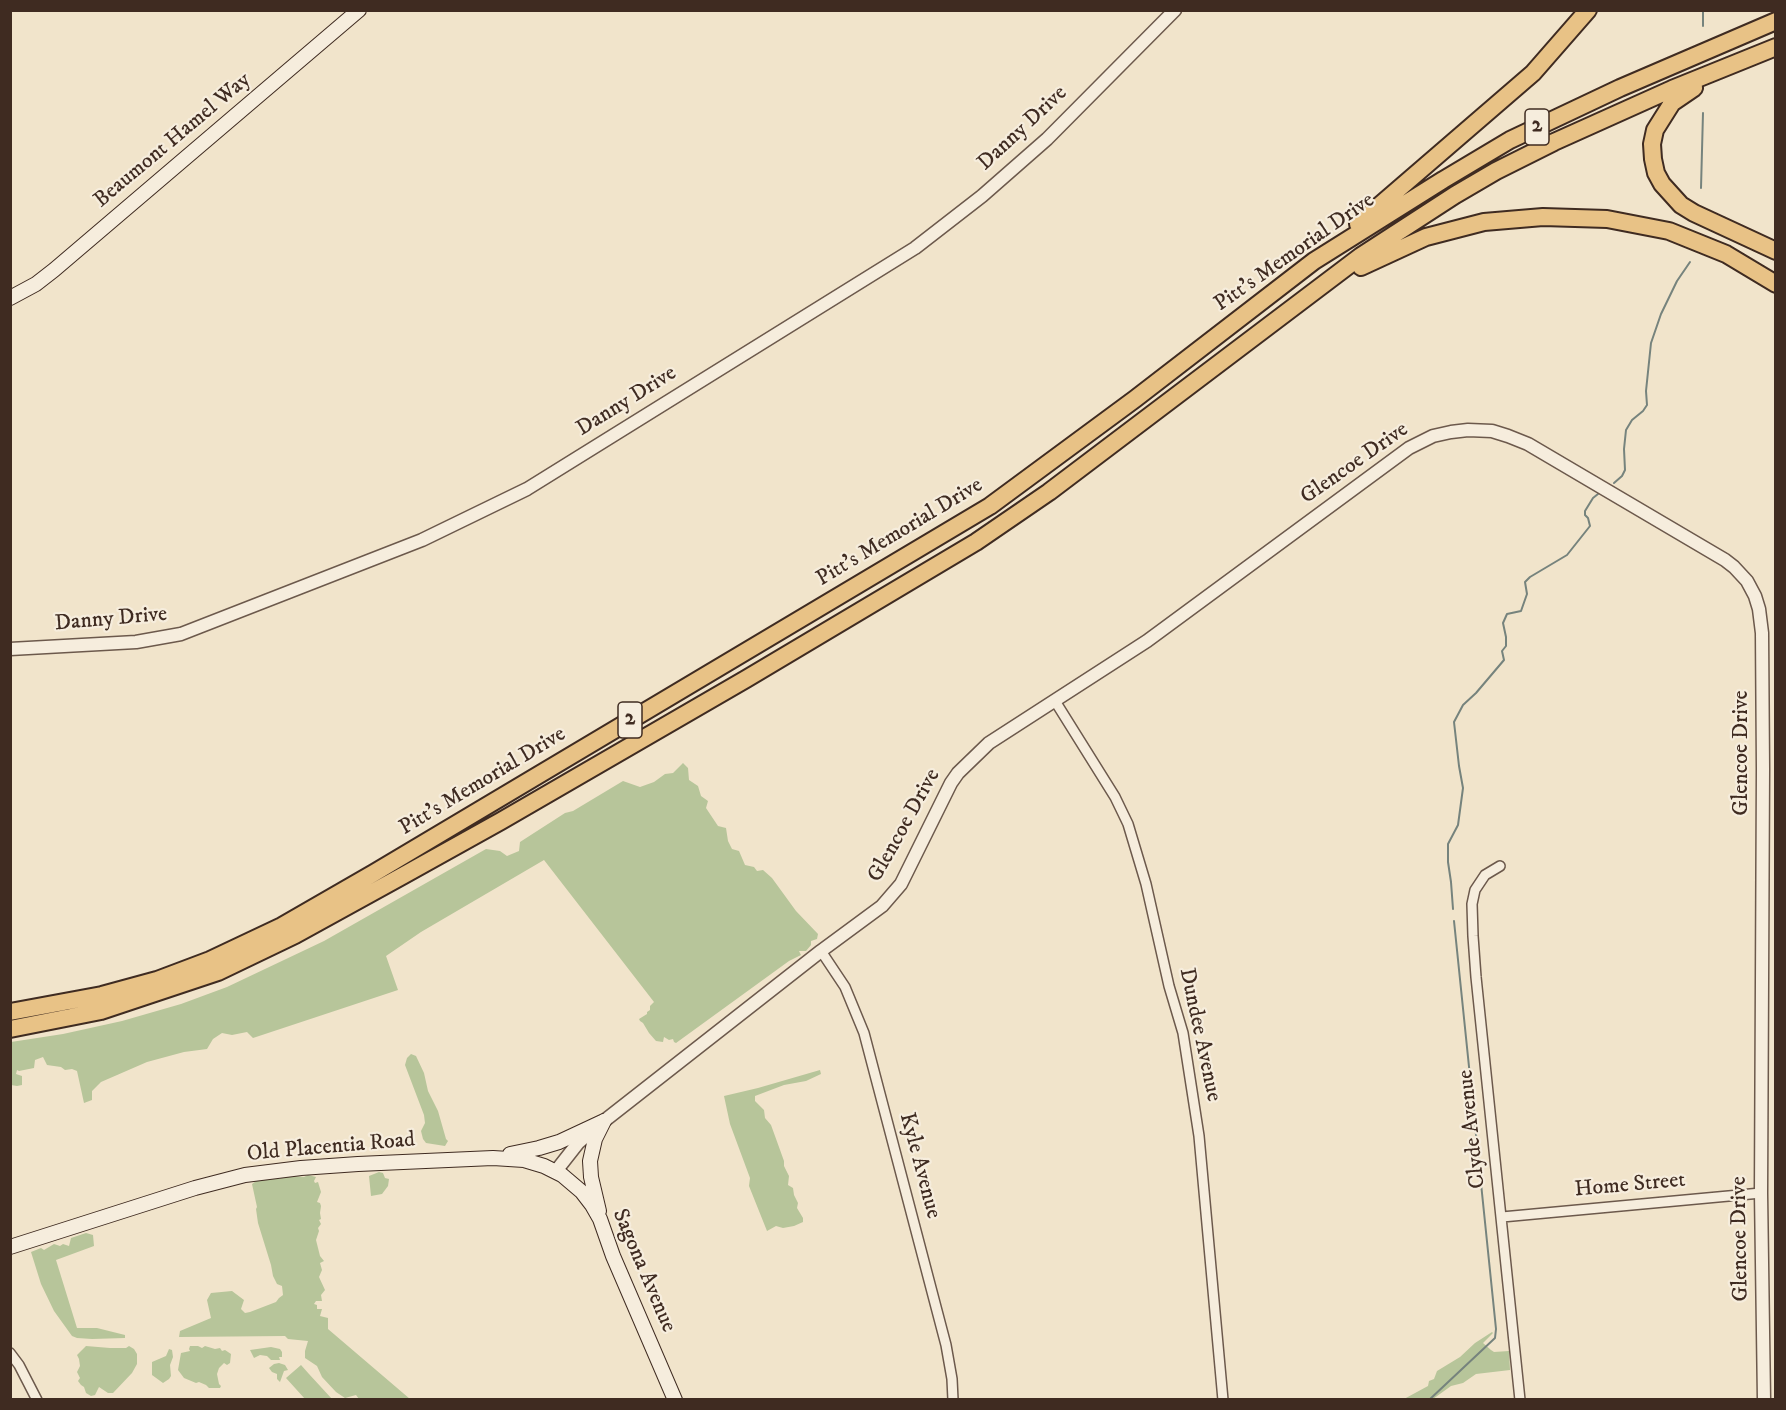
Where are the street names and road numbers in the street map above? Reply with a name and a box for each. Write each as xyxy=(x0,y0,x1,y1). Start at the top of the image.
street label: Beaumont Hamel Way xyxy=(89,68,257,214)
street label: Danny Drive xyxy=(973,81,1073,177)
road number: 2 xyxy=(1525,109,1549,145)
street label: Pitt's Memorial Drive xyxy=(1210,188,1380,318)
street label: Danny Drive xyxy=(572,361,682,443)
street label: Glencoe Drive xyxy=(1296,417,1414,511)
street label: Pitt's Memorial Drive xyxy=(812,473,988,593)
street label: Danny Drive xyxy=(54,602,168,638)
street label: Glencoe Drive xyxy=(1729,690,1755,816)
road number: 2 xyxy=(618,702,642,738)
street label: Pitt's Memorial Drive xyxy=(395,722,571,842)
street label: Glencoe Drive xyxy=(863,765,947,887)
street label: Dundee Avenue xyxy=(1172,966,1226,1104)
street label: Clyde Avenue xyxy=(1454,1068,1492,1190)
street label: Kyle Avenue xyxy=(892,1110,946,1222)
street label: Old Placentia Road xyxy=(246,1128,416,1168)
street label: Home Street xyxy=(1573,1168,1687,1204)
street label: Glencoe Drive xyxy=(1727,1176,1755,1302)
street label: Sagona Avenue xyxy=(605,1205,681,1337)

